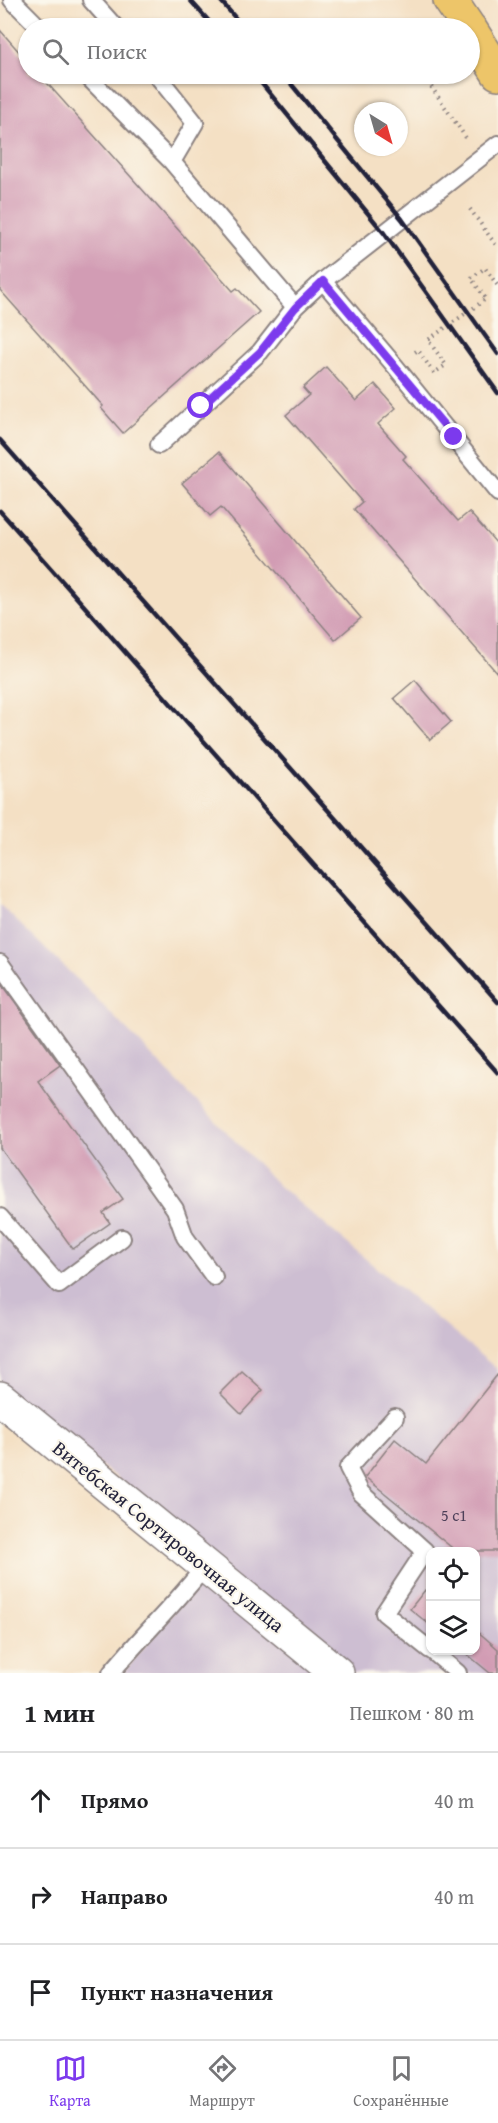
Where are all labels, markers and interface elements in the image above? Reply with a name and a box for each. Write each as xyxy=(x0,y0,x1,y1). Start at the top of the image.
search box xyxy=(18,18,480,84)
icon: search xyxy=(39,35,72,68)
text: Поиск xyxy=(87,35,147,67)
north arrow xyxy=(354,102,408,156)
route start xyxy=(187,392,213,418)
route end xyxy=(440,423,466,449)
street label: Витебская Сортировочная улица xyxy=(47,1433,291,1639)
house number: 5 с1 xyxy=(441,1503,467,1527)
map controls xyxy=(426,1547,480,1655)
button: locate xyxy=(426,1547,480,1601)
button: layers xyxy=(426,1601,480,1655)
text: 1 мин xyxy=(24,1693,95,1732)
text: Пешком · 80 m xyxy=(349,1698,474,1727)
icon: ahead xyxy=(24,1784,57,1817)
text: Прямо xyxy=(81,1784,148,1816)
text: 40 m xyxy=(434,1786,474,1815)
icon: right xyxy=(24,1880,57,1913)
text: Направо xyxy=(81,1880,168,1912)
text: 40 m xyxy=(434,1882,474,1911)
icon: arrive xyxy=(24,1976,57,2009)
text: Пункт назначения xyxy=(81,1976,273,2008)
tab: Карта xyxy=(49,2052,91,2112)
tab: Маршрут xyxy=(189,2052,255,2112)
tab: Сохранённые xyxy=(353,2052,449,2112)

